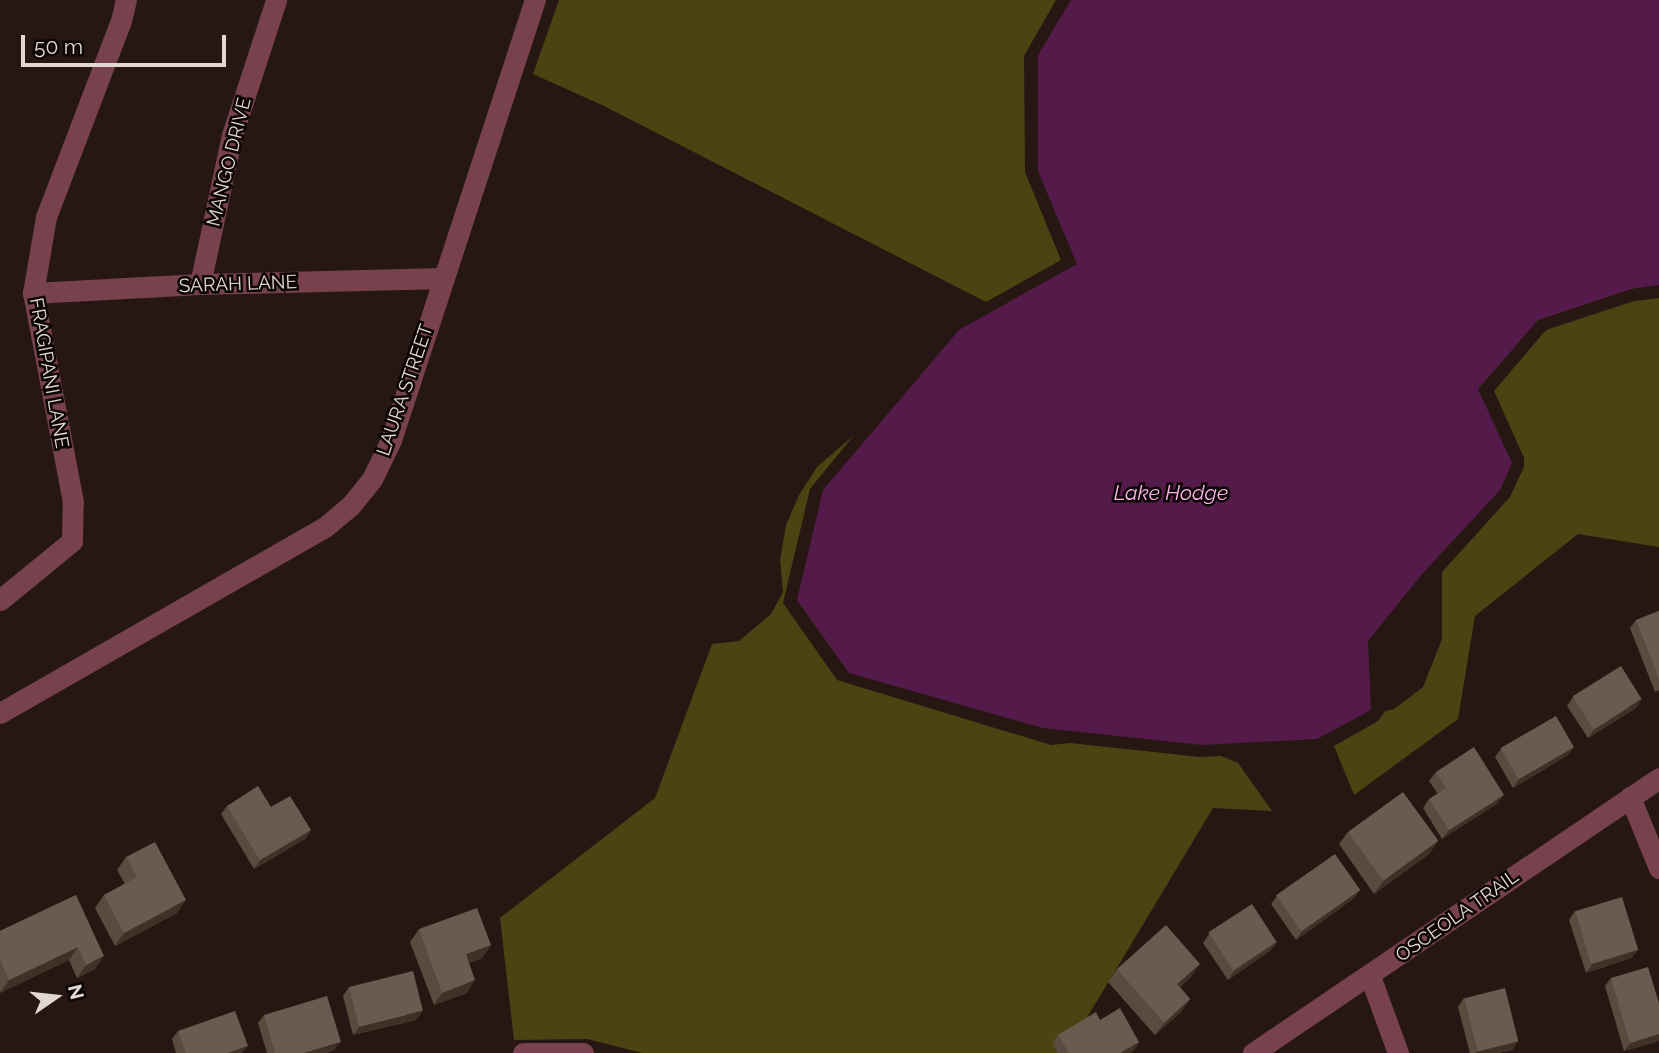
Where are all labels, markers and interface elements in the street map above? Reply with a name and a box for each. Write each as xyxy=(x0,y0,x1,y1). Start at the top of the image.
scale bar xyxy=(24,21,229,65)
text: 50 m xyxy=(34,34,83,59)
street label: MANGO DRIVE xyxy=(202,95,256,229)
street label: SARAH LANE xyxy=(178,271,298,297)
street label: FRAGIPANI LANE xyxy=(25,296,73,450)
street label: LAURA STREET xyxy=(372,321,438,459)
water label: Lake Hodge xyxy=(1114,480,1228,506)
street label: OSCEOLA TRAIL xyxy=(1391,865,1523,967)
north arrow xyxy=(21,962,91,1032)
text: N xyxy=(64,982,89,1002)

